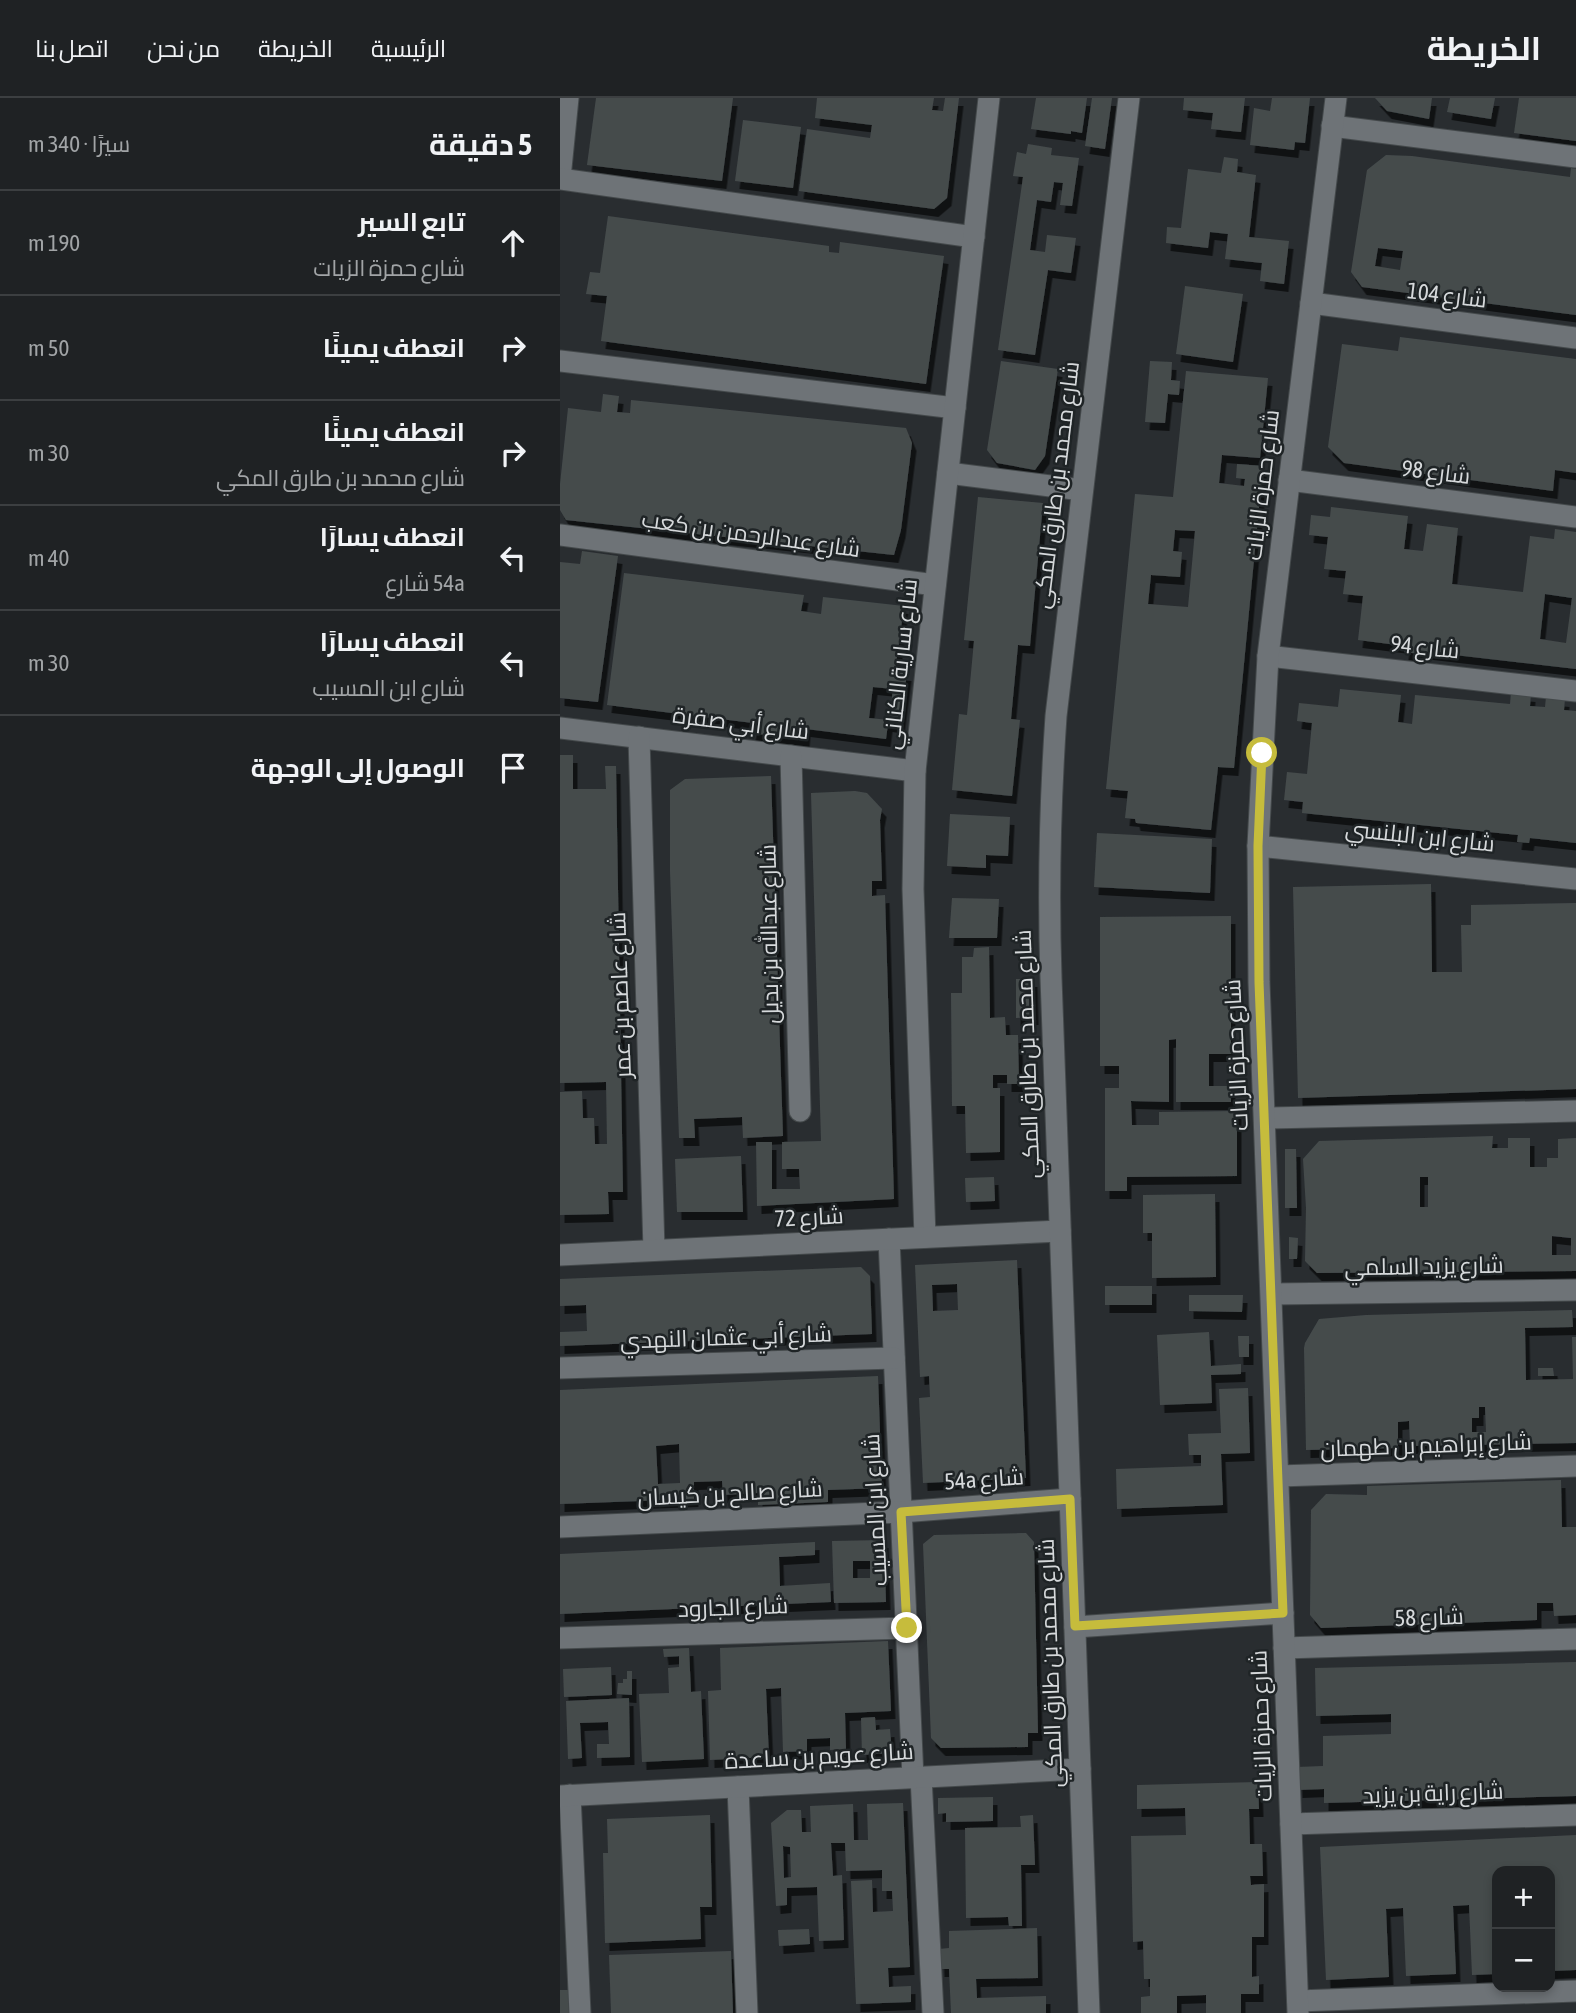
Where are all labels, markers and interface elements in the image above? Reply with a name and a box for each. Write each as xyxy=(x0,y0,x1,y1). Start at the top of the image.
text: الخريطة xyxy=(1427,29,1541,67)
text: اتصل بنا xyxy=(35,35,109,62)
text: من نحن xyxy=(147,35,220,62)
text: الخريطة xyxy=(258,35,333,62)
text: الرئيسية xyxy=(371,35,446,62)
text: 5 دقيقة xyxy=(429,127,532,161)
text: سيرًا · 340 m xyxy=(28,131,130,157)
text: تابع السير xyxy=(358,207,465,237)
icon: ahead xyxy=(494,224,532,262)
text: 190 m xyxy=(28,230,80,256)
text: شارع حمزة الزيات xyxy=(313,255,465,281)
street label: شارع 104 xyxy=(1405,277,1488,316)
icon: right xyxy=(494,329,532,367)
text: انعطف يمينًا xyxy=(323,333,465,363)
text: 50 m xyxy=(28,335,69,361)
street label: شارع محمد بن طارق المكي xyxy=(1028,360,1089,611)
street label: شارع حمزة الزيات xyxy=(1240,408,1287,562)
text: انعطف يمينًا xyxy=(323,417,465,447)
icon: right xyxy=(494,434,532,472)
text: 30 m xyxy=(28,440,69,466)
street label: شارع 98 xyxy=(1400,455,1472,492)
text: شارع محمد بن طارق المكي xyxy=(216,465,465,491)
street label: شارع عبدالرحمن بن كعب xyxy=(640,506,862,565)
text: انعطف يسارًا xyxy=(320,522,465,552)
icon: left xyxy=(494,539,532,577)
text: 40 m xyxy=(28,545,69,571)
text: 54a شارع xyxy=(385,570,465,596)
street label: شارع سارية الكناني xyxy=(878,577,927,751)
text: انعطف يسارًا xyxy=(320,627,465,657)
street label: شارع 94 xyxy=(1389,630,1461,667)
icon: left xyxy=(494,644,532,682)
text: 30 m xyxy=(28,650,69,676)
text: شارع ابن المسيب xyxy=(312,675,465,701)
street label: شارع أبي صفرة xyxy=(671,700,811,749)
route start xyxy=(1246,737,1277,768)
icon: arrive xyxy=(494,749,532,787)
text: الوصول إلى الوجهة xyxy=(251,753,465,783)
street label: شارع ابن البلنسي xyxy=(1344,815,1496,861)
street label: شارع عبدالله بن بديل xyxy=(752,844,787,1024)
street label: شارع عاصم بن عمر xyxy=(604,911,639,1081)
street label: شارع محمد بن طارق المكي xyxy=(1010,929,1049,1179)
street label: شارع حمزة الزيات xyxy=(1219,978,1256,1131)
street label: شارع 72 xyxy=(774,1202,844,1235)
street label: شارع يزيد السلمي xyxy=(1344,1252,1504,1285)
street label: شارع أبي عثمان النهدي xyxy=(620,1318,833,1359)
street label: شارع إبراهيم بن طهمان xyxy=(1320,1428,1532,1465)
street label: شارع ابن المسيب xyxy=(858,1433,895,1587)
street label: 54a شارع xyxy=(943,1463,1025,1498)
street label: شارع صالح بن كيسان xyxy=(637,1475,824,1514)
street label: شارع محمد بن طارق المكي xyxy=(1033,1538,1072,1788)
street label: شارع الجارود xyxy=(677,1592,789,1625)
street label: شارع 58 xyxy=(1394,1603,1464,1634)
route end xyxy=(891,1612,922,1643)
street label: شارع حمزة الزيات xyxy=(1245,1650,1280,1802)
street label: شارع عويم بن ساعدة xyxy=(724,1738,915,1777)
street label: شارع راية بن يزيد xyxy=(1362,1778,1504,1811)
map controls xyxy=(1492,1866,1555,1992)
button: + xyxy=(1492,1866,1555,1929)
button: − xyxy=(1492,1929,1555,1992)

